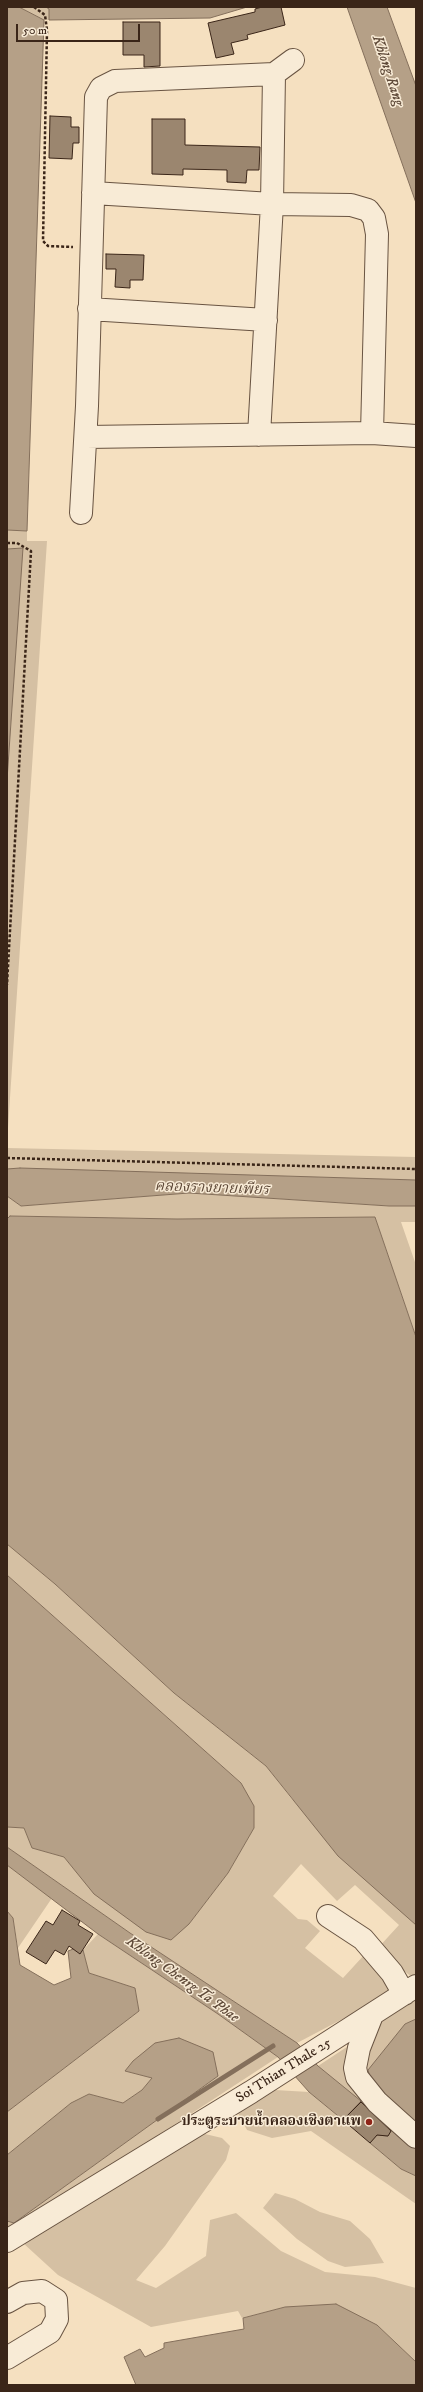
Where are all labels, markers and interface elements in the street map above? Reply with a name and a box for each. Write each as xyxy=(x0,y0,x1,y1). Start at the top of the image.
scale bar xyxy=(18,16,142,42)
text: 50 m xyxy=(23,23,47,38)
water label: Khlong Rang xyxy=(367,33,407,109)
water label: คลองรางยายเพียร xyxy=(154,1178,270,1200)
water label: Khlong Chenrg Ta Phae xyxy=(122,1933,242,2027)
street label: Soi Thian Thale 25 xyxy=(233,2035,335,2107)
place label: ประตูระบายน้ำคลองเชิงตาแพ xyxy=(181,2114,361,2130)
marker: ประตูระบายน้ำคลองเชิงตาแพ xyxy=(364,2117,374,2127)

